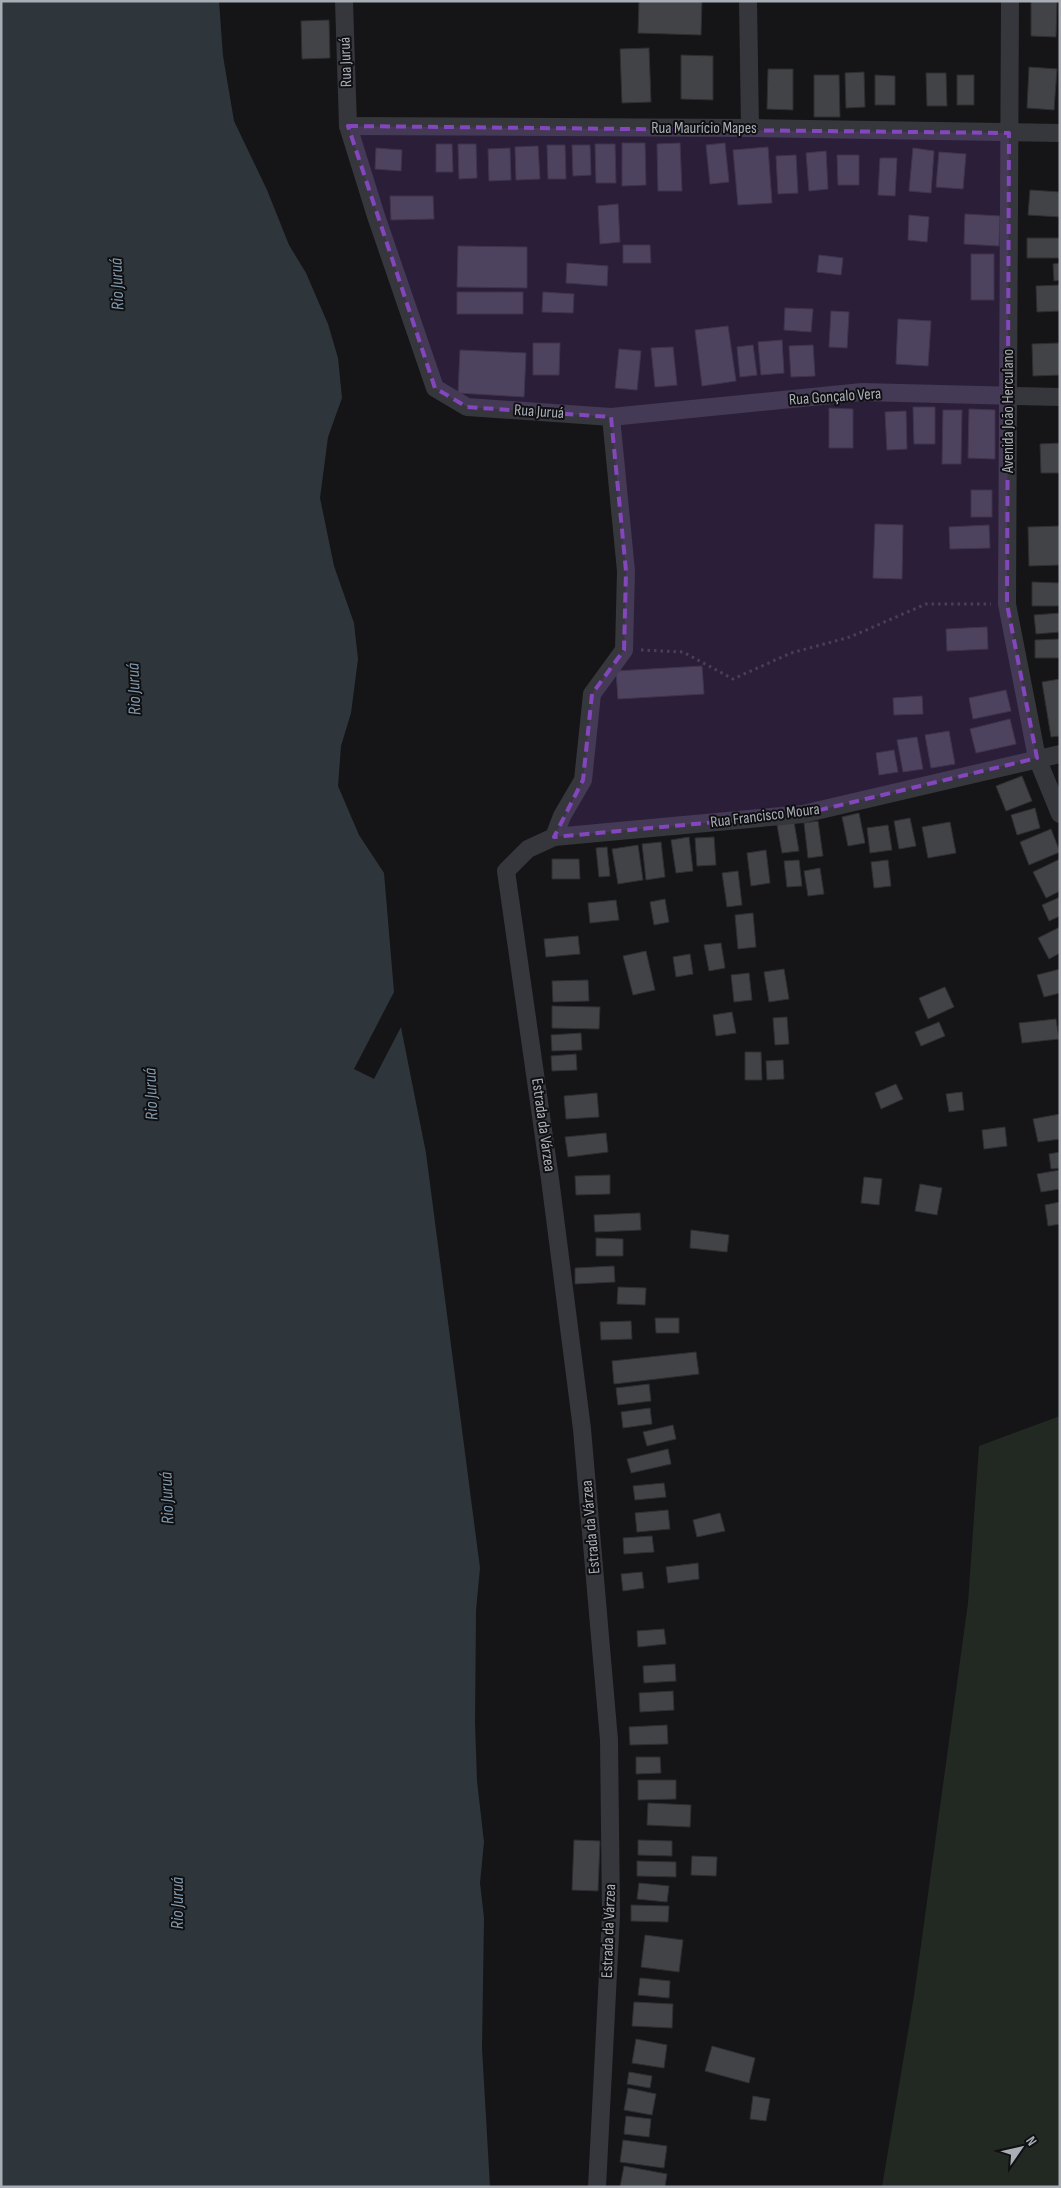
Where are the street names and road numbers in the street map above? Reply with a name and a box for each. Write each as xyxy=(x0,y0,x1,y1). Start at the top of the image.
street label: Rua Juruá xyxy=(336,37,356,87)
street label: Rua Maurício Mapes xyxy=(651,119,757,138)
street label: Avenida João Herculano xyxy=(999,349,1018,474)
street label: Rua Gonçalo Vera xyxy=(788,384,882,410)
street label: Rua Juruá xyxy=(513,401,565,423)
street label: Rua Francisco Moura xyxy=(709,800,821,832)
street label: Estrada da Várzea xyxy=(527,1077,559,1173)
street label: Estrada da Várzea xyxy=(577,1479,605,1575)
street label: Estrada da Várzea xyxy=(598,1884,620,1978)

